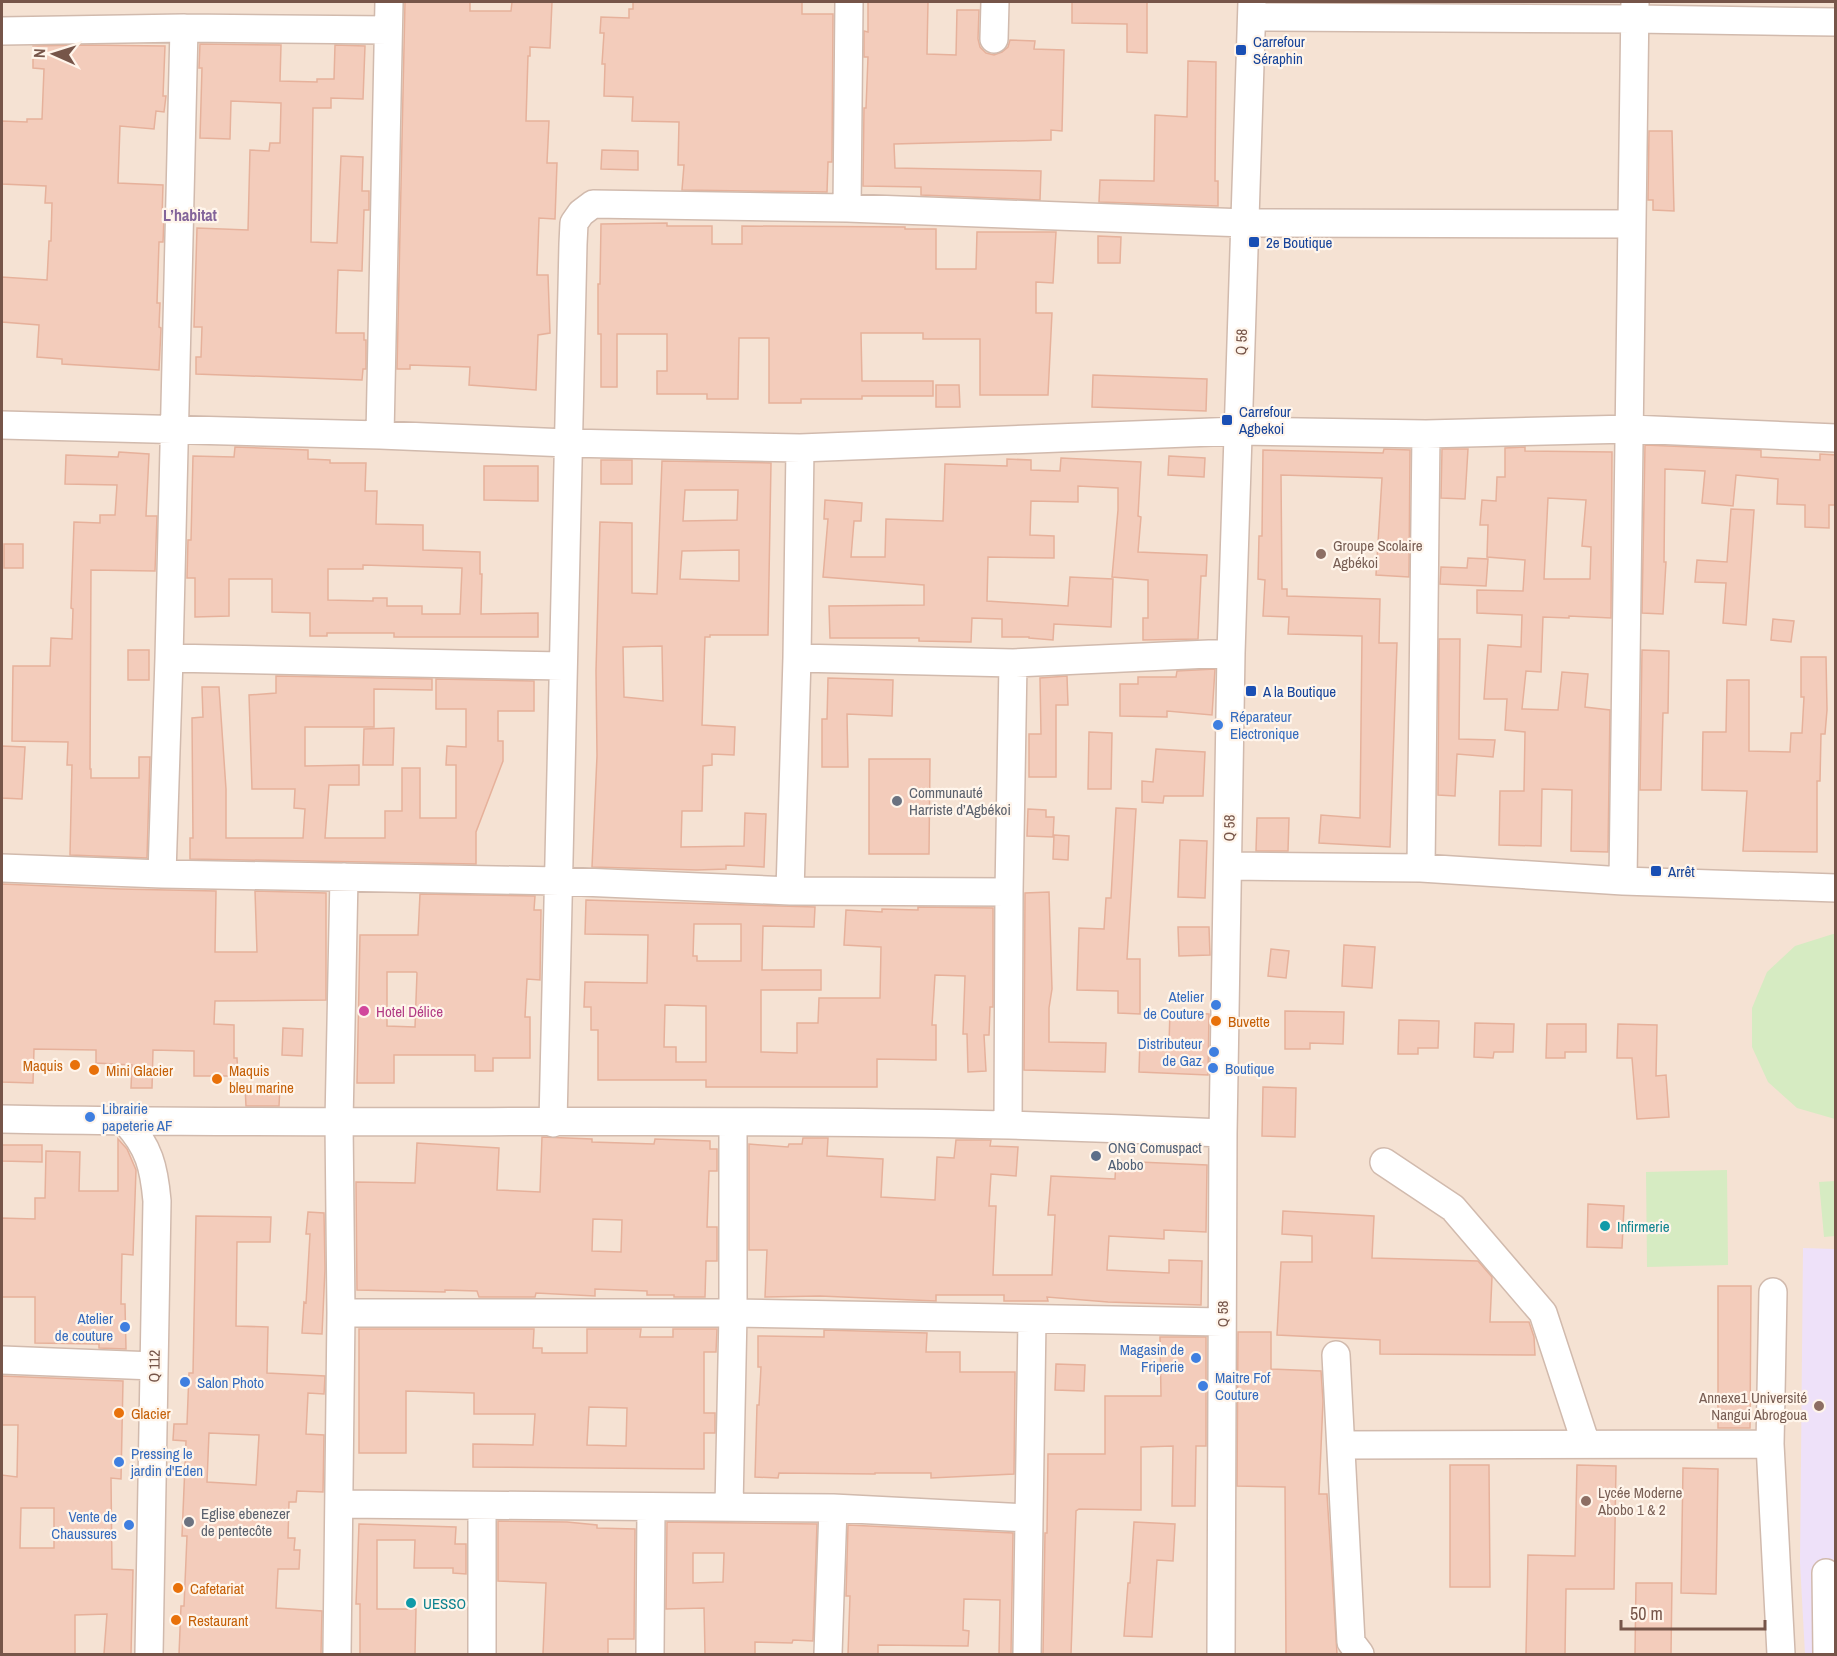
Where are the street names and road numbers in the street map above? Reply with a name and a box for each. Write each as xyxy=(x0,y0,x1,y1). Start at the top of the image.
street label: Q 58 xyxy=(1230,328,1252,356)
street label: Q 58 xyxy=(1218,814,1240,842)
street label: Q 58 xyxy=(1212,1301,1233,1327)
street label: Q 112 xyxy=(143,1349,165,1382)

